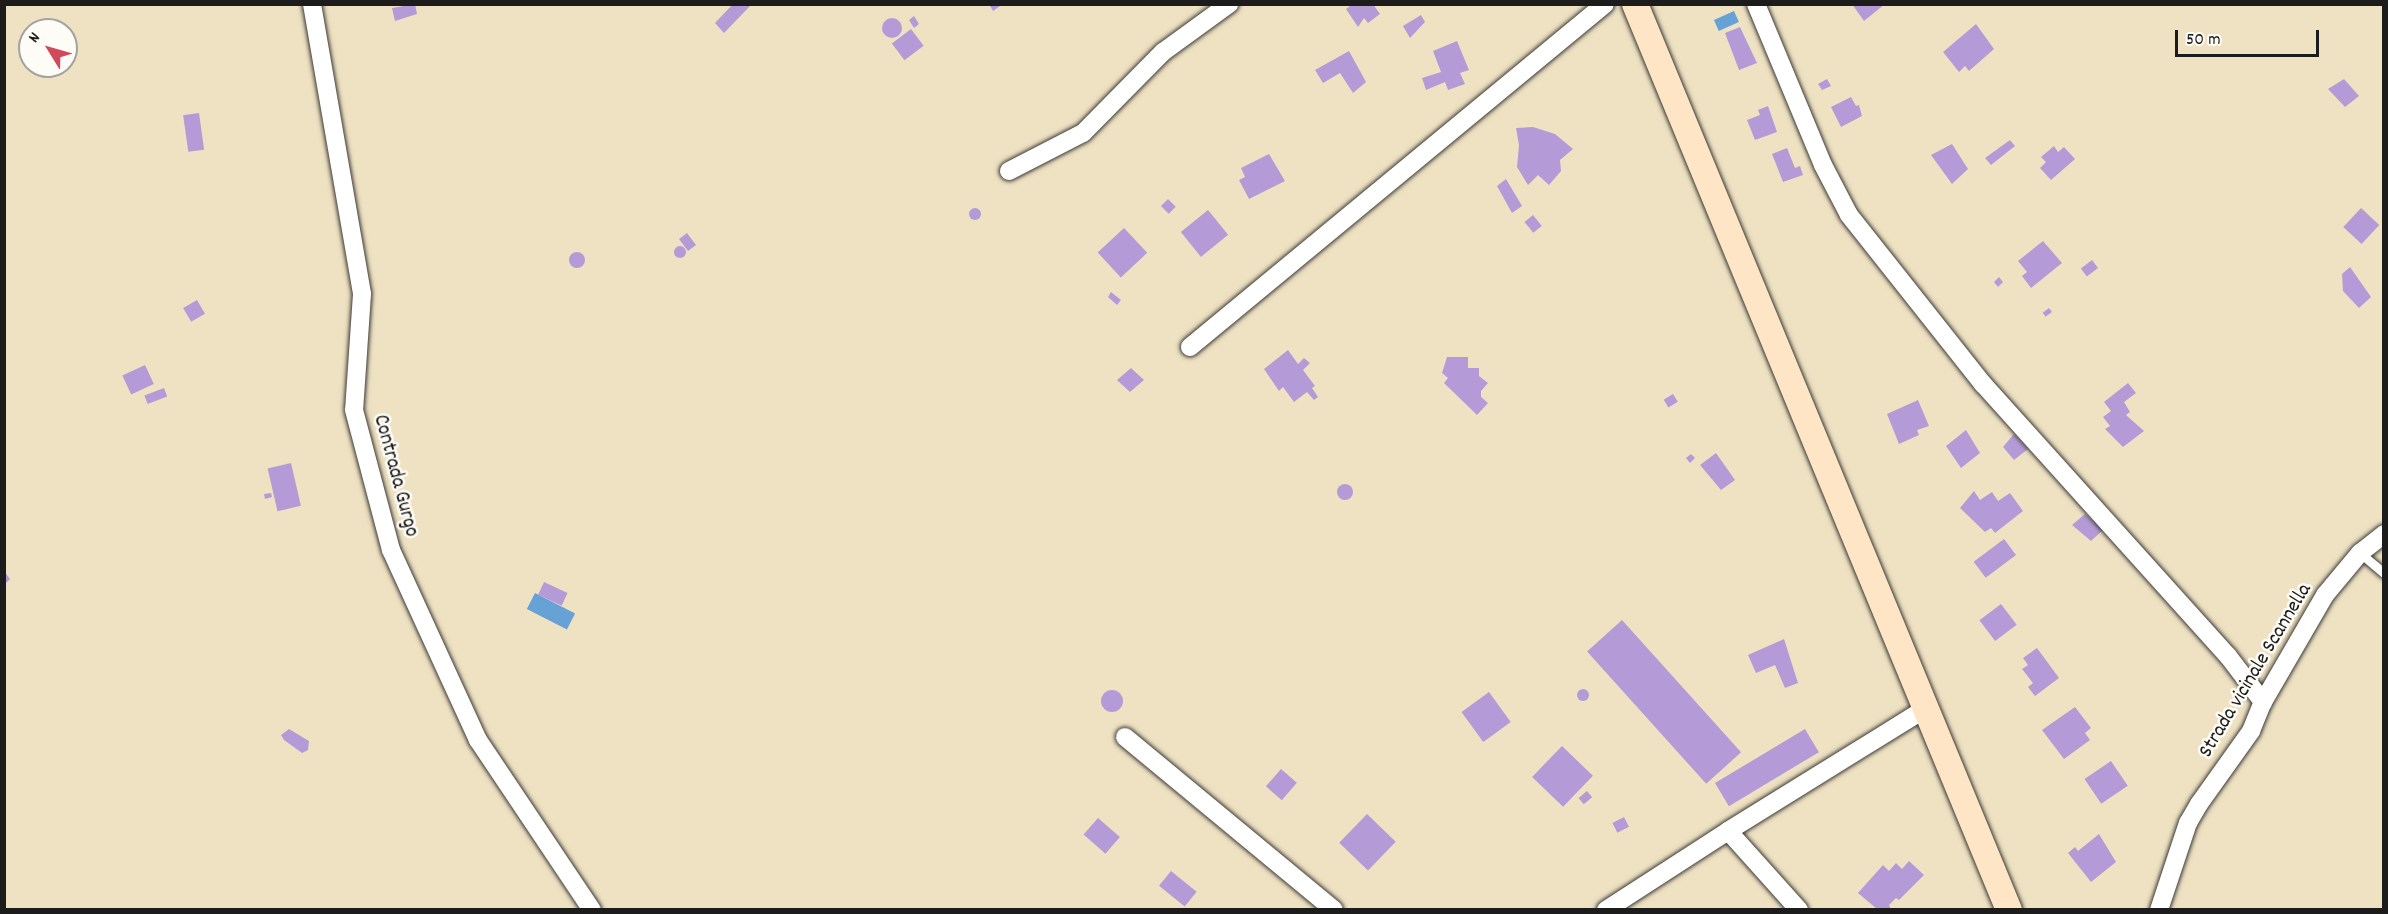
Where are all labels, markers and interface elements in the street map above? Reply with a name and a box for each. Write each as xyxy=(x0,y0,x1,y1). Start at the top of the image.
north arrow xyxy=(18,18,78,78)
scale bar xyxy=(2178,18,2322,56)
text: N xyxy=(23,28,46,48)
text: 50 m xyxy=(2186,28,2221,53)
street label: Contrada Gurgo xyxy=(367,412,423,540)
street label: Strada vicinale Scannella xyxy=(2194,579,2318,763)

